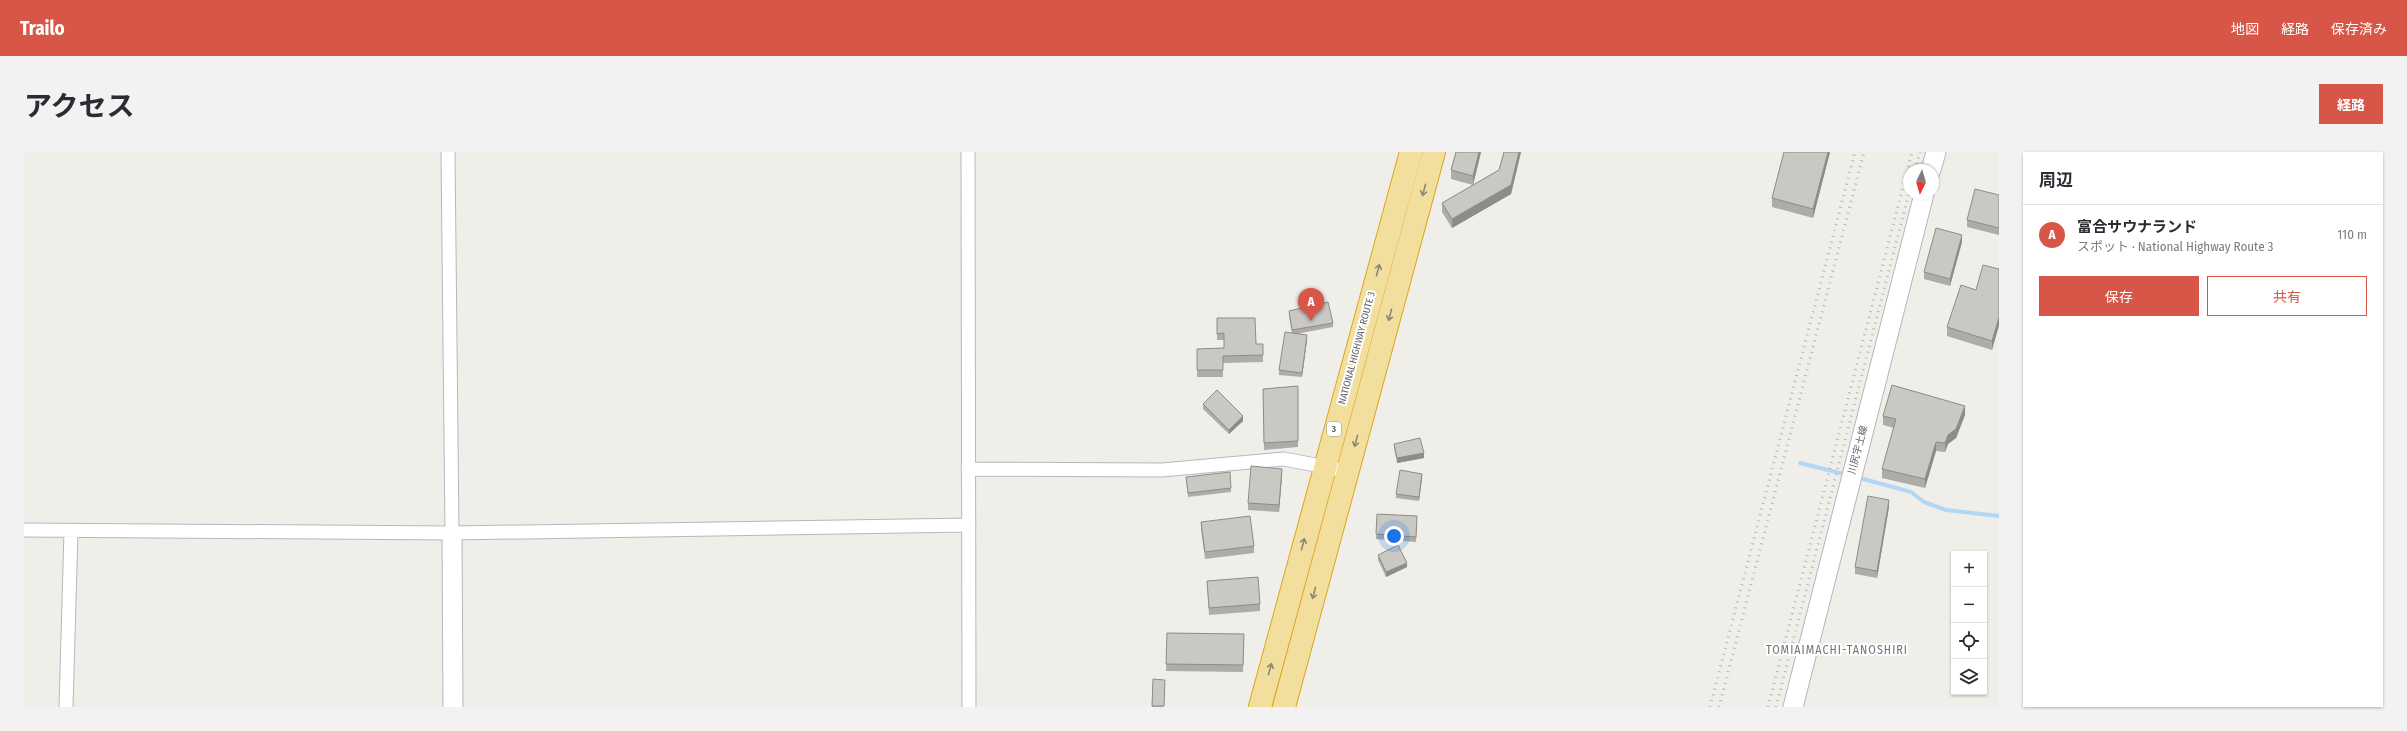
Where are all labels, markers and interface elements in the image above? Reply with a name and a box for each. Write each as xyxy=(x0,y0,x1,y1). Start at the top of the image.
text: Trailo xyxy=(20,17,65,40)
text: 地図 xyxy=(2231,21,2259,38)
text: 経路 xyxy=(2281,21,2309,38)
text: 保存済み xyxy=(2331,21,2387,38)
button: 経路 xyxy=(2319,84,2383,124)
text: アクセス xyxy=(24,90,135,123)
north arrow xyxy=(1903,164,1939,200)
text: 周辺 xyxy=(2039,170,2073,191)
one-way arrow xyxy=(1420,183,1427,196)
text: 富合サウナランド xyxy=(2077,218,2197,236)
text: A xyxy=(2048,227,2056,242)
text: 110 m xyxy=(2337,227,2367,242)
text: スポット · National Highway Route 3 xyxy=(2077,239,2273,254)
one-way arrow xyxy=(1375,264,1382,277)
button: 保存 xyxy=(2039,276,2199,316)
button: 共有 xyxy=(2207,276,2367,316)
pin: A xyxy=(1298,288,1324,321)
street label: NATIONAL HIGHWAY ROUTE 3 xyxy=(1336,290,1378,406)
one-way arrow xyxy=(1386,308,1393,321)
road number: 3 xyxy=(1327,422,1341,436)
street label: 川尻宇土線 xyxy=(1846,424,1870,476)
one-way arrow xyxy=(1352,434,1359,447)
your location xyxy=(1384,526,1404,546)
one-way arrow xyxy=(1300,537,1307,550)
map controls xyxy=(1951,551,1987,695)
button: + xyxy=(1951,551,1987,587)
one-way arrow xyxy=(1310,586,1317,599)
button: − xyxy=(1951,587,1987,623)
button: locate xyxy=(1951,623,1987,659)
district label: TOMIAIMACHI-TANOSHIRI xyxy=(1766,643,1908,657)
button: layers xyxy=(1951,659,1987,695)
one-way arrow xyxy=(1267,663,1274,676)

